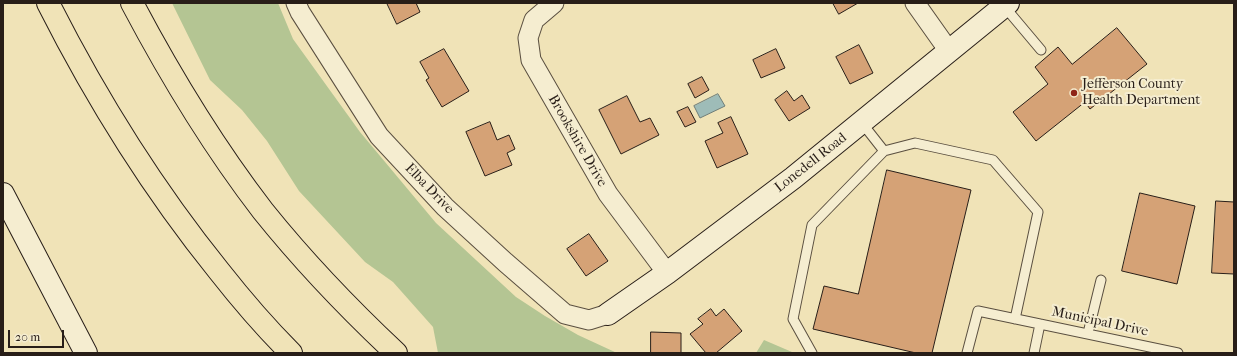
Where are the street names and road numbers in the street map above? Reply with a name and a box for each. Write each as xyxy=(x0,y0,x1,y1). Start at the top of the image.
street label: Brookshire Drive xyxy=(544,92,610,190)
street label: Lonedell Road xyxy=(772,130,850,196)
street label: Elba Drive xyxy=(401,160,457,218)
street label: Municipal Drive xyxy=(1050,304,1150,340)

